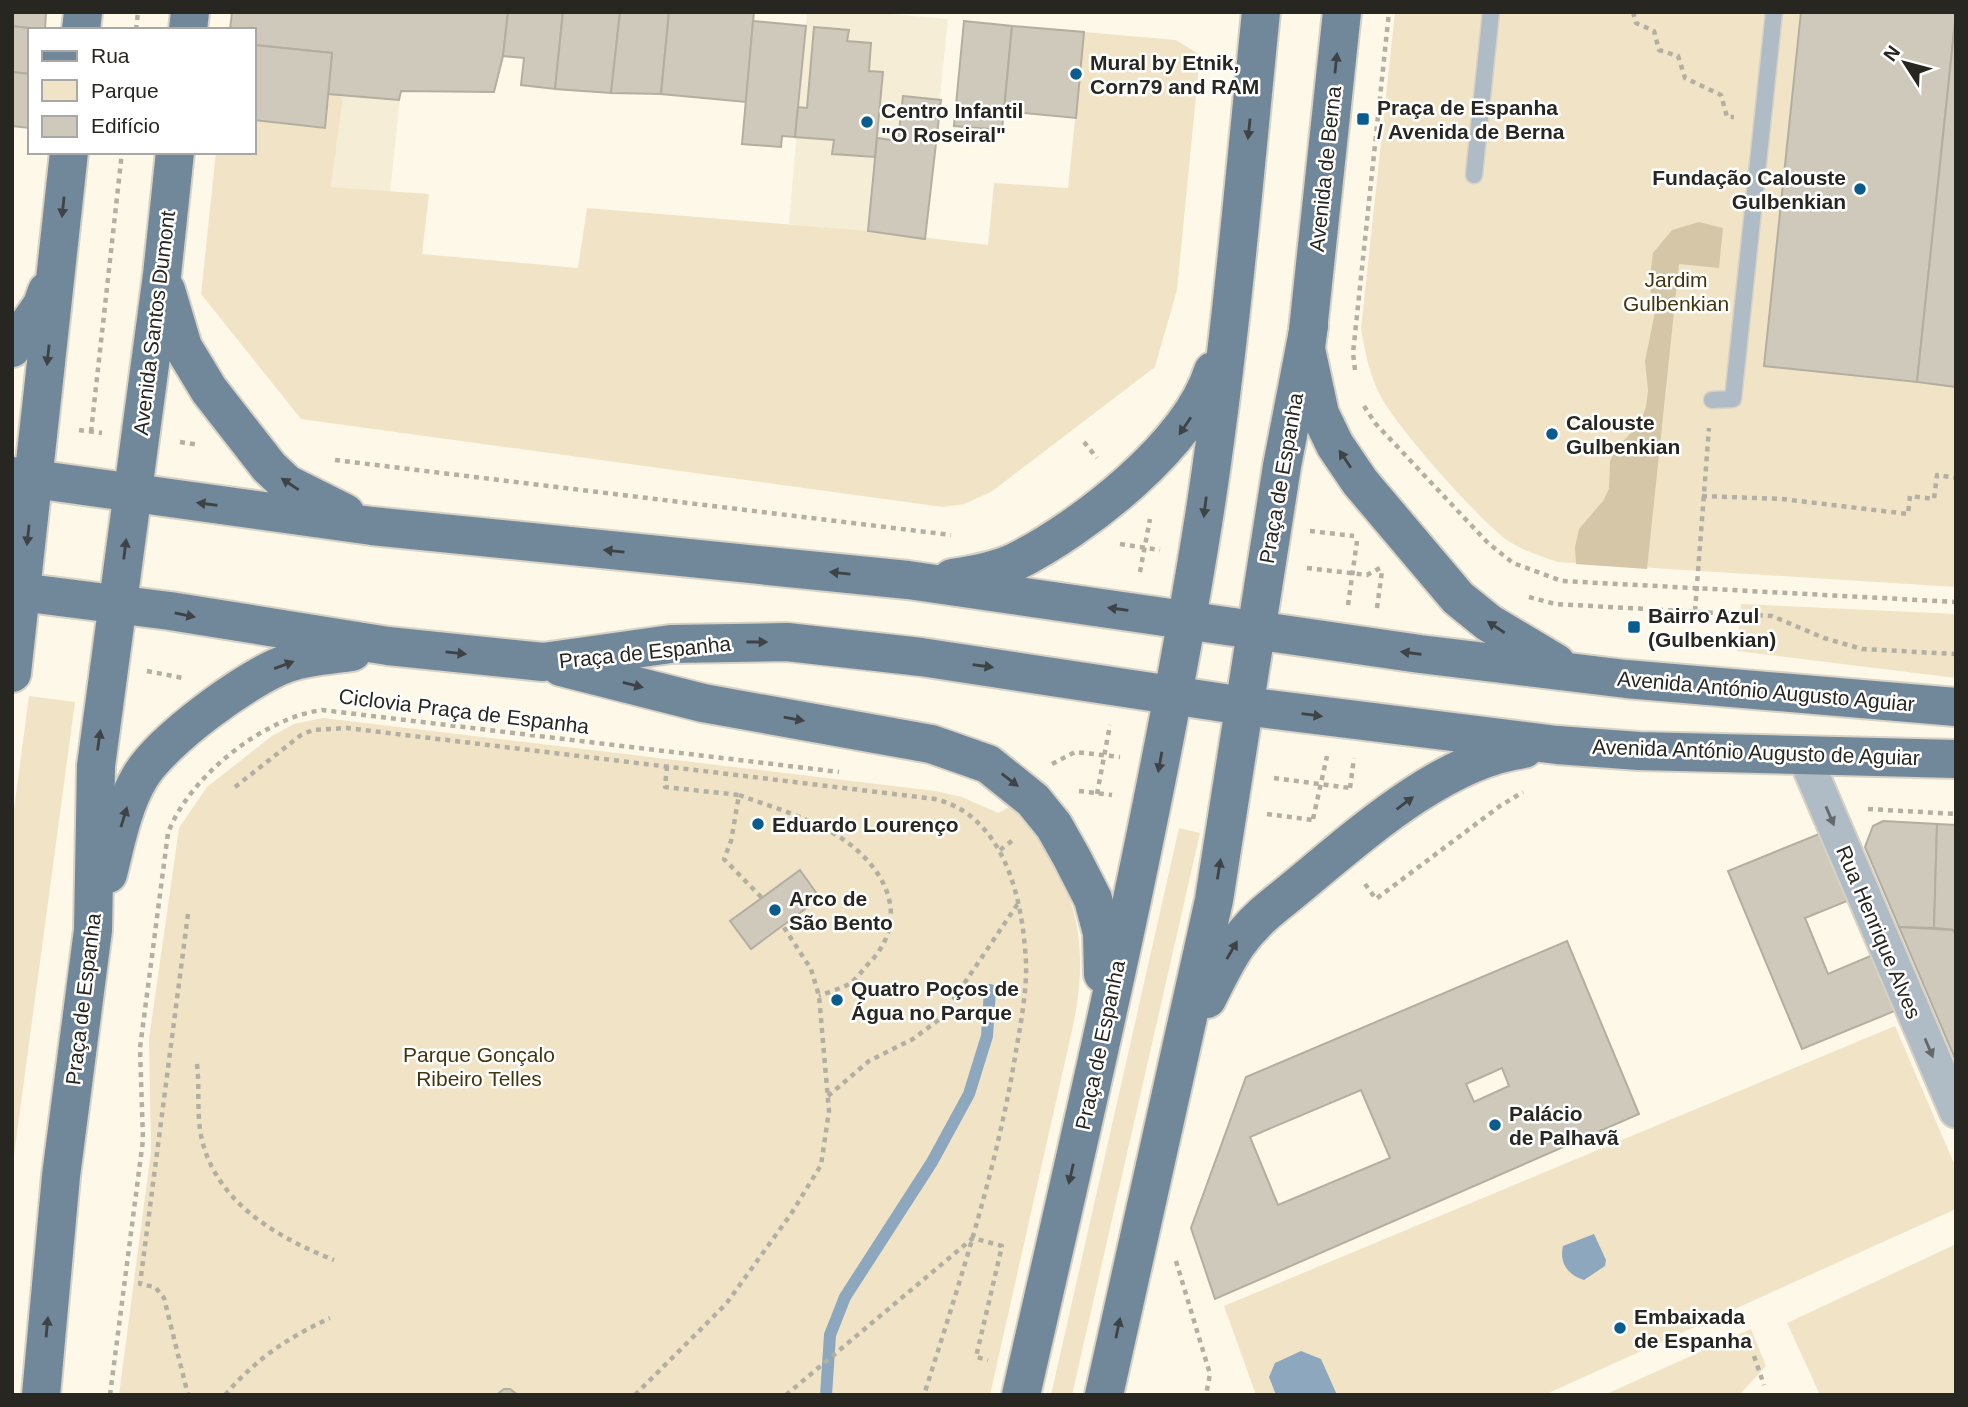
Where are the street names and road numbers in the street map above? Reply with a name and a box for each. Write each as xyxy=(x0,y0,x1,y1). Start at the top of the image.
street label: Avenida de Berna xyxy=(1305,85,1345,253)
street label: Avenida Santos Dumont xyxy=(129,209,179,437)
street label: Praça de Espanha xyxy=(1255,391,1307,565)
street label: Praça de Espanha xyxy=(558,631,732,672)
street label: Avenida António Augusto Aguiar xyxy=(1616,667,1916,715)
street label: Ciclovia Praça de Espanha xyxy=(337,684,591,738)
street label: Avenida António Augusto de Aguiar xyxy=(1592,735,1920,769)
street label: Rua Henrique Alves xyxy=(1832,842,1926,1022)
street label: Praça de Espanha xyxy=(61,912,105,1086)
street label: Praça de Espanha xyxy=(1071,958,1129,1132)

